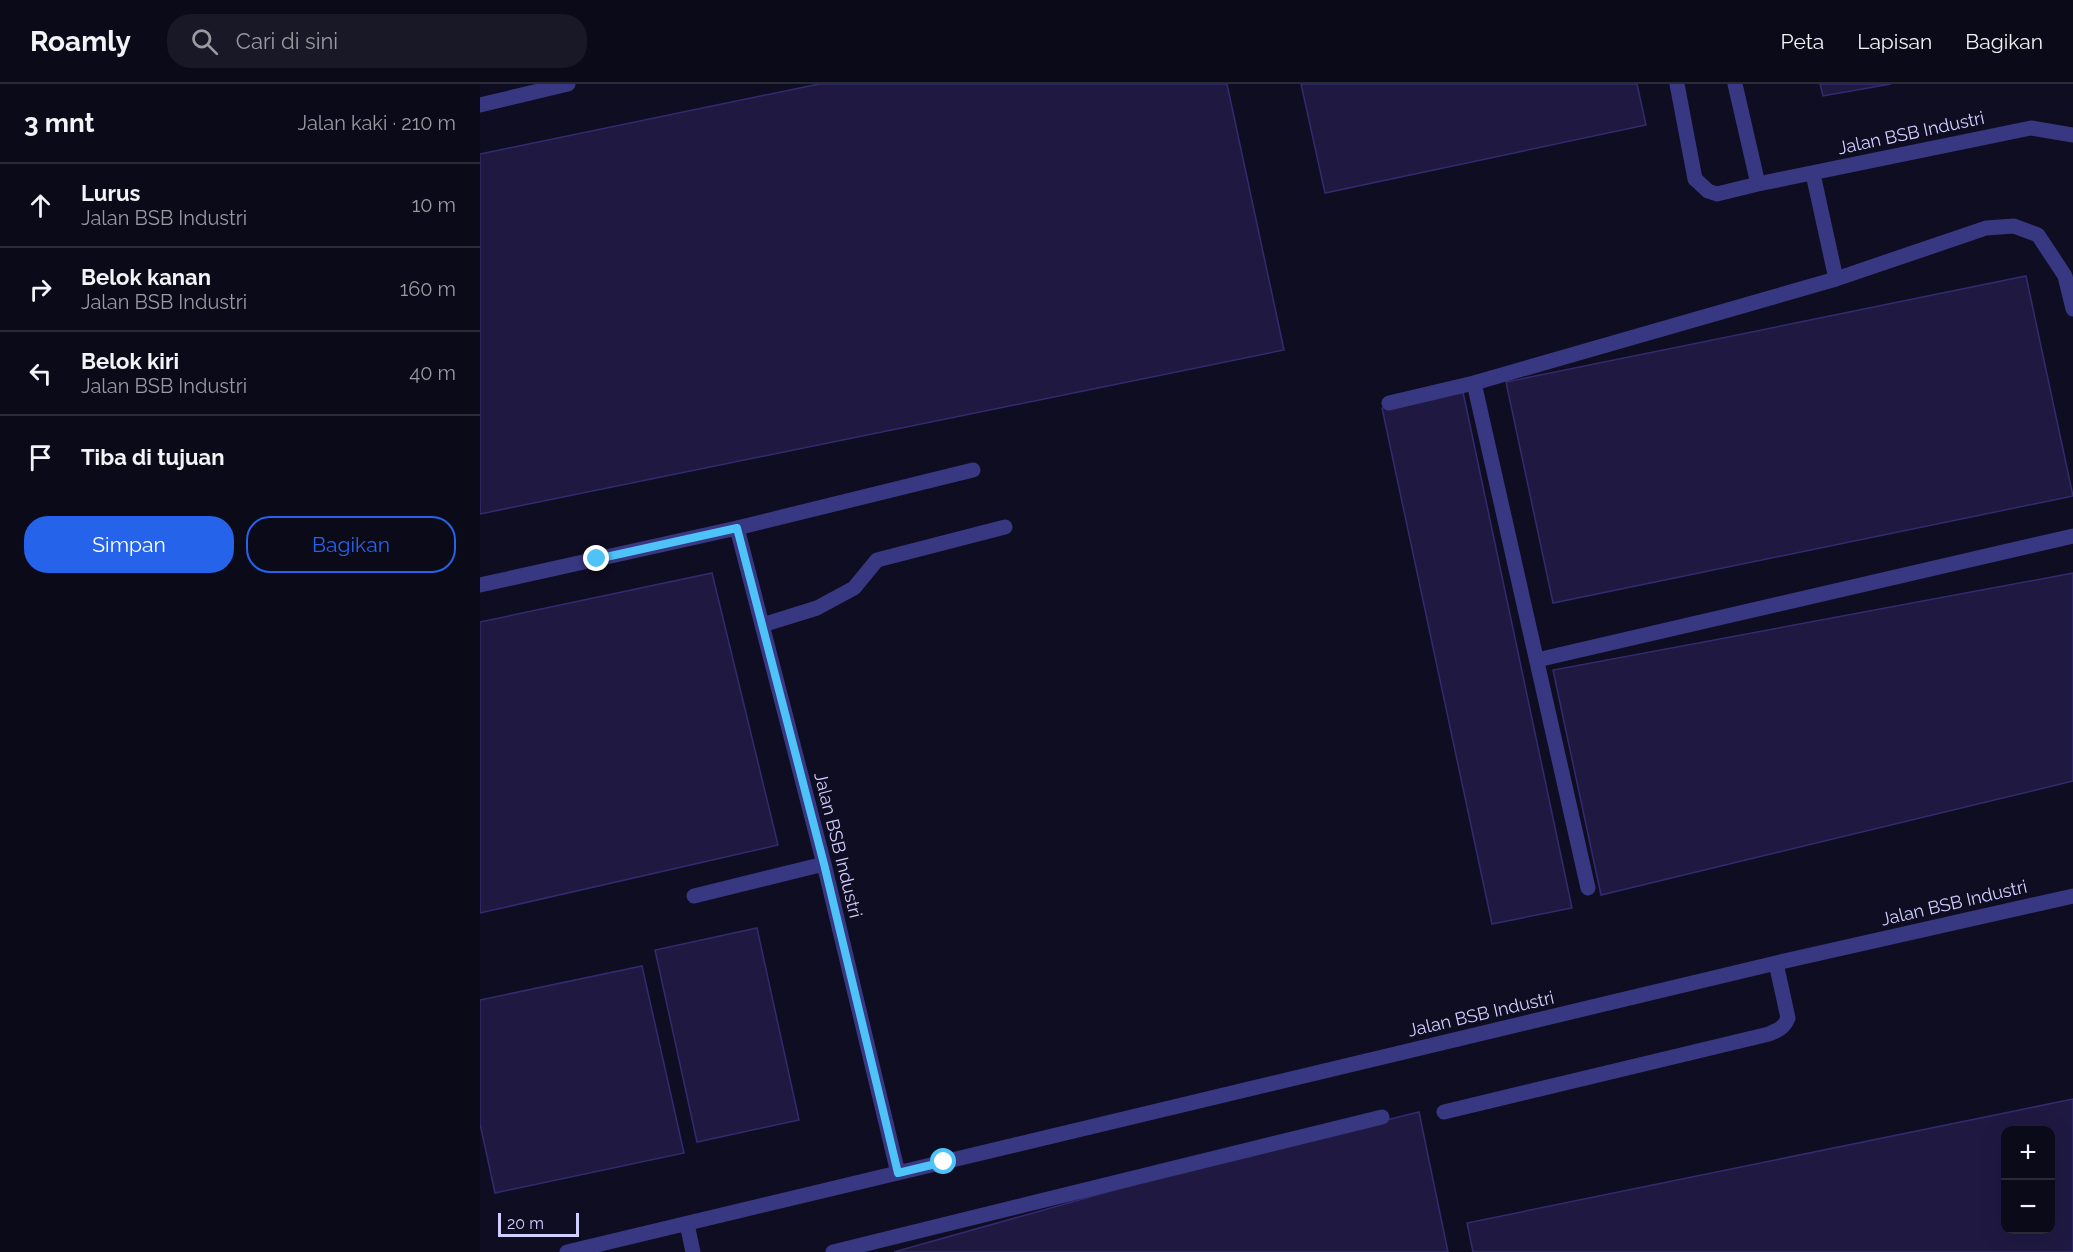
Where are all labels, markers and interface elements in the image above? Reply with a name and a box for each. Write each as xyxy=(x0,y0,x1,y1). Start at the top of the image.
search box xyxy=(167,14,587,68)
text: Roamly xyxy=(30,25,131,58)
icon: search xyxy=(188,25,221,58)
text: Cari di sini xyxy=(236,28,338,54)
text: Peta xyxy=(1781,29,1824,54)
text: Lapisan xyxy=(1857,29,1932,54)
text: Bagikan xyxy=(1965,29,2043,54)
street label: Jalan BSB Industri xyxy=(1836,107,1986,158)
text: 3 mnt xyxy=(24,108,95,138)
text: Jalan kaki · 210 m xyxy=(297,111,456,135)
text: Lurus xyxy=(81,180,140,206)
icon: ahead xyxy=(24,189,57,222)
text: 10 m xyxy=(412,193,456,217)
text: Jalan BSB Industri xyxy=(81,206,247,230)
text: Belok kanan xyxy=(81,264,211,290)
icon: right xyxy=(24,273,57,306)
text: 160 m xyxy=(400,277,456,301)
text: Jalan BSB Industri xyxy=(81,290,247,314)
text: Belok kiri xyxy=(81,348,179,374)
icon: left xyxy=(24,357,57,390)
text: 40 m xyxy=(409,361,456,385)
text: Jalan BSB Industri xyxy=(81,374,247,398)
icon: arrive xyxy=(24,441,57,474)
text: Tiba di tujuan xyxy=(81,444,224,470)
button: Simpan xyxy=(24,516,234,573)
button: Bagikan xyxy=(246,516,456,573)
route end xyxy=(583,545,609,571)
street label: Jalan BSB Industri xyxy=(810,770,867,920)
street label: Jalan BSB Industri xyxy=(1879,875,2029,930)
street label: Jalan BSB Industri xyxy=(1406,986,1556,1041)
map controls xyxy=(2001,1126,2055,1234)
button: + xyxy=(2001,1126,2055,1180)
route start xyxy=(930,1148,956,1174)
button: − xyxy=(2001,1180,2055,1234)
scale bar xyxy=(498,1210,579,1238)
text: 20 m xyxy=(507,1214,544,1233)

